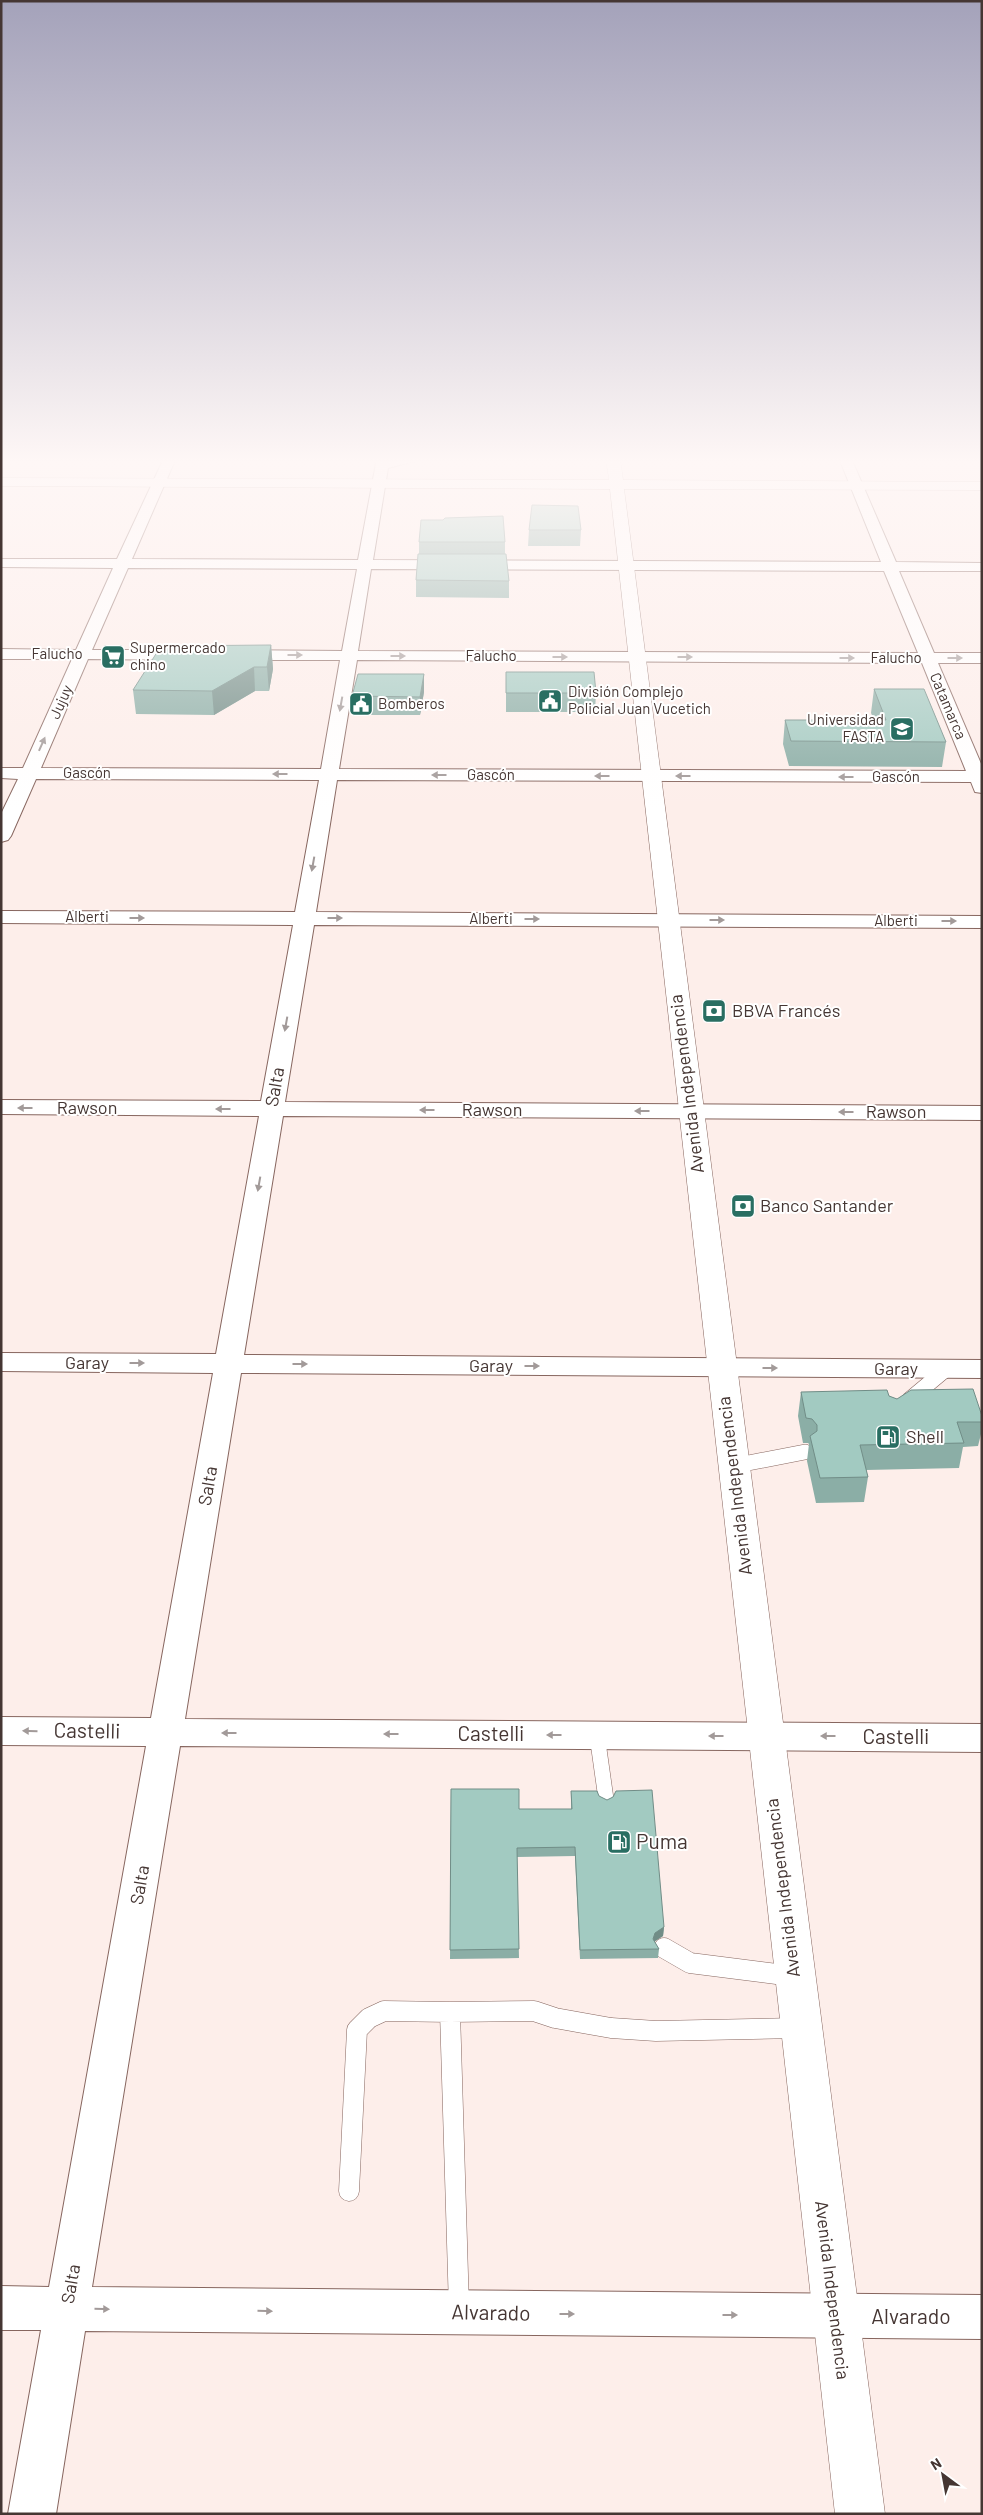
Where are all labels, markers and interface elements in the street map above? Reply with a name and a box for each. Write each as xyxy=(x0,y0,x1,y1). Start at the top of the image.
place label: Supermercado chino xyxy=(130,638,226,673)
street label: Falucho xyxy=(31,644,83,662)
supermarket icon: Supermercado chino xyxy=(100,644,126,670)
street label: Falucho xyxy=(465,646,517,664)
street label: Falucho xyxy=(870,648,922,666)
one-way arrow xyxy=(287,652,303,660)
one-way arrow xyxy=(390,652,406,660)
one-way arrow xyxy=(552,653,568,661)
one-way arrow xyxy=(677,653,693,661)
one-way arrow xyxy=(840,654,856,662)
one-way arrow xyxy=(947,654,963,662)
street label: Catamarca xyxy=(927,670,971,742)
street label: Jujuy xyxy=(45,682,76,721)
place label: División Complejo Policial Juan Vucetich xyxy=(568,682,711,717)
public building icon: División Complejo Policial Juan Vucetich xyxy=(537,688,563,714)
public building icon: Bomberos xyxy=(348,691,374,717)
place label: Bomberos xyxy=(378,694,445,712)
one-way arrow xyxy=(336,696,344,712)
place label: Universidad FASTA xyxy=(807,710,884,745)
school or university icon: Universidad FASTA xyxy=(889,716,915,742)
one-way arrow xyxy=(39,737,47,751)
street label: Gascón xyxy=(63,763,111,781)
street label: Gascón xyxy=(467,765,515,783)
street label: Gascón xyxy=(872,767,920,785)
one-way arrow xyxy=(272,770,288,778)
one-way arrow xyxy=(431,771,447,779)
one-way arrow xyxy=(594,772,610,780)
one-way arrow xyxy=(675,772,691,780)
one-way arrow xyxy=(837,773,853,781)
one-way arrow xyxy=(309,856,317,872)
street label: Alberti xyxy=(65,907,109,925)
street label: Alberti xyxy=(469,909,513,927)
street label: Alberti xyxy=(874,911,918,929)
one-way arrow xyxy=(130,914,146,922)
one-way arrow xyxy=(327,915,343,923)
one-way arrow xyxy=(525,915,541,923)
one-way arrow xyxy=(709,916,725,924)
one-way arrow xyxy=(941,917,957,925)
street label: Avenida Independencia xyxy=(664,993,708,1175)
bank icon: BBVA Francés xyxy=(701,998,727,1024)
place label: BBVA Francés xyxy=(732,999,840,1021)
one-way arrow xyxy=(282,1017,290,1033)
street label: Salta xyxy=(260,1065,288,1108)
street label: Rawson xyxy=(57,1096,117,1118)
street label: Rawson xyxy=(462,1098,522,1120)
street label: Rawson xyxy=(866,1100,926,1122)
one-way arrow xyxy=(17,1104,33,1112)
one-way arrow xyxy=(214,1105,230,1113)
one-way arrow xyxy=(419,1106,435,1114)
one-way arrow xyxy=(634,1107,650,1115)
one-way arrow xyxy=(837,1108,853,1116)
one-way arrow xyxy=(254,1177,262,1193)
bank icon: Banco Santander xyxy=(730,1193,756,1219)
place label: Banco Santander xyxy=(760,1194,894,1216)
street label: Garay xyxy=(65,1351,109,1373)
street label: Garay xyxy=(469,1354,513,1376)
street label: Garay xyxy=(874,1357,918,1379)
one-way arrow xyxy=(130,1359,146,1367)
one-way arrow xyxy=(292,1360,308,1368)
one-way arrow xyxy=(525,1362,541,1370)
one-way arrow xyxy=(762,1364,778,1372)
street label: Avenida Independencia xyxy=(712,1395,756,1577)
fuel station icon: Shell xyxy=(875,1424,901,1450)
place label: Shell xyxy=(906,1425,944,1447)
street label: Salta xyxy=(193,1464,221,1507)
street label: Castelli xyxy=(53,1716,121,1743)
street label: Castelli xyxy=(458,1720,524,1745)
street label: Castelli xyxy=(863,1723,929,1748)
one-way arrow xyxy=(21,1727,37,1735)
one-way arrow xyxy=(220,1728,236,1736)
one-way arrow xyxy=(383,1730,399,1738)
one-way arrow xyxy=(545,1731,561,1739)
one-way arrow xyxy=(708,1732,724,1740)
one-way arrow xyxy=(820,1732,836,1740)
street label: Avenida Independencia xyxy=(760,1797,804,1979)
place label: Puma xyxy=(636,1828,688,1853)
fuel station icon: Puma xyxy=(606,1829,632,1855)
street label: Salta xyxy=(125,1863,153,1906)
street label: Avenida Independencia xyxy=(811,2199,855,2381)
street label: Salta xyxy=(56,2262,84,2305)
street label: Alvarado xyxy=(451,2298,531,2325)
street label: Alvarado xyxy=(871,2303,951,2328)
one-way arrow xyxy=(95,2305,111,2313)
one-way arrow xyxy=(257,2307,273,2315)
one-way arrow xyxy=(560,2310,576,2318)
one-way arrow xyxy=(722,2311,738,2319)
north arrow xyxy=(918,2450,968,2500)
text: N xyxy=(927,2454,944,2473)

